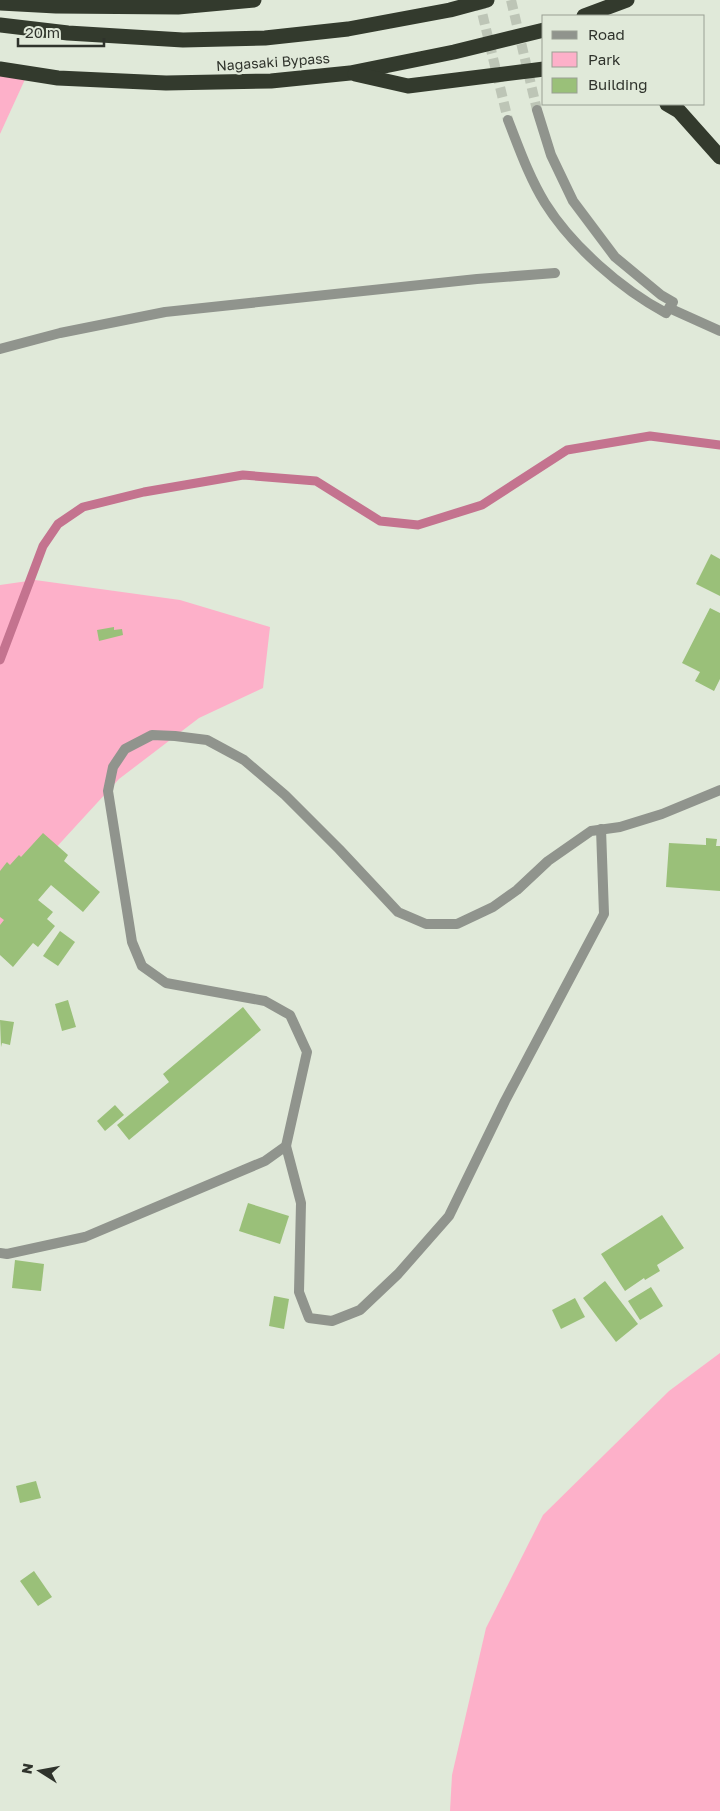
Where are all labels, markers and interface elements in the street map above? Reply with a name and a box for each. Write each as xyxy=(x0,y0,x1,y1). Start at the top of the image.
scale bar xyxy=(18,15,104,47)
legend xyxy=(542,15,705,105)
text: 20 m xyxy=(25,23,60,41)
text: Road xyxy=(588,25,625,43)
street label: Nagasaki Bypass xyxy=(216,49,330,74)
text: Park xyxy=(588,50,621,68)
text: Building xyxy=(588,75,648,93)
north arrow xyxy=(15,1746,65,1796)
text: N xyxy=(17,1762,36,1775)

